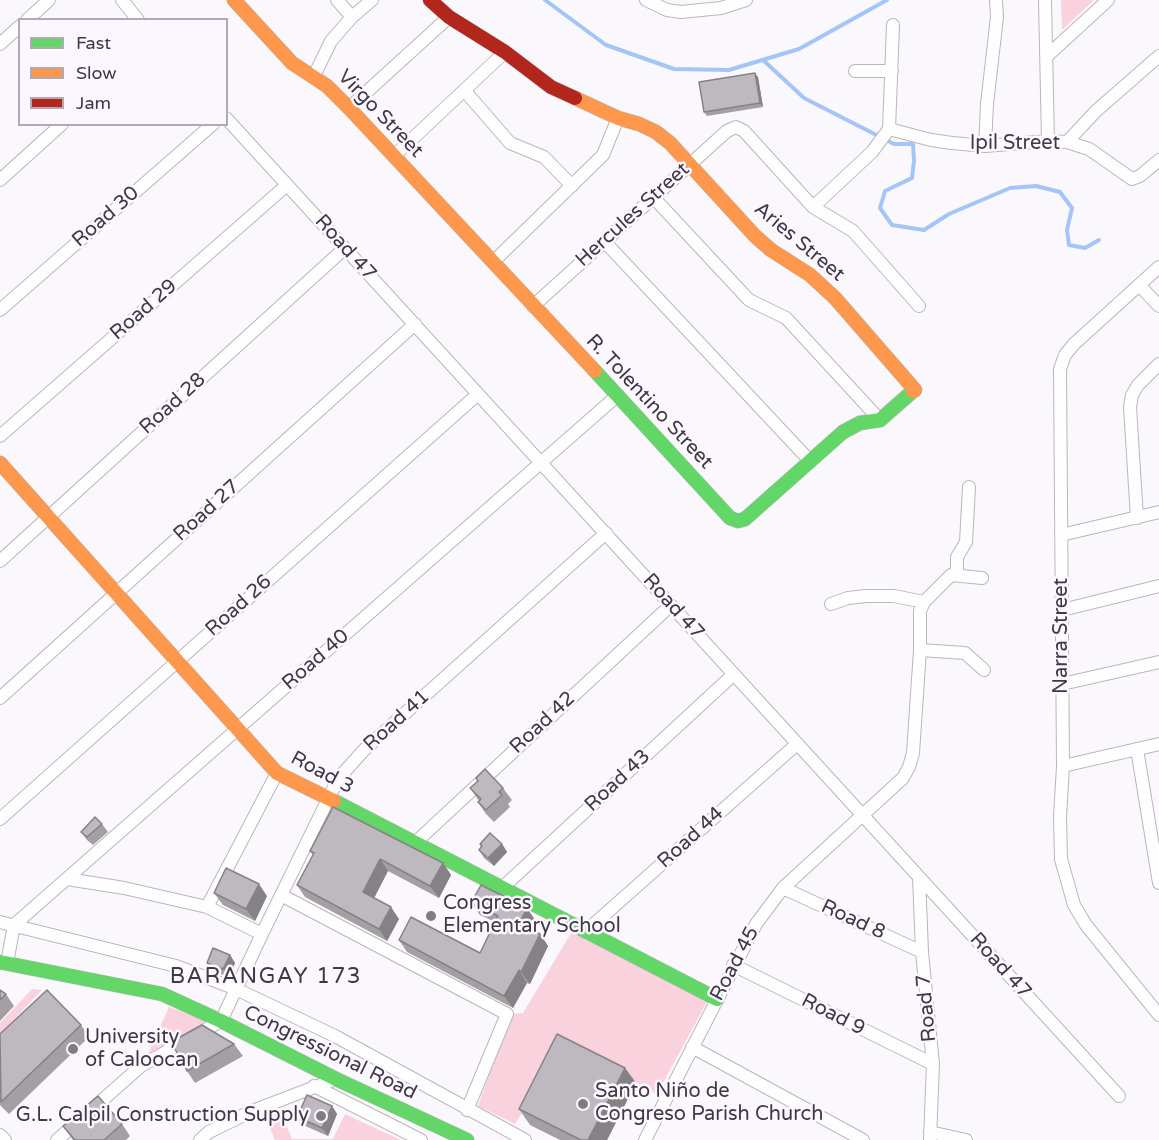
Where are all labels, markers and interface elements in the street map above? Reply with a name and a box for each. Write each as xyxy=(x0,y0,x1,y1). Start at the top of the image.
legend xyxy=(18,18,228,126)
text: Fast xyxy=(76,32,111,54)
text: Slow xyxy=(76,62,117,84)
street label: Virgo Street xyxy=(332,65,428,163)
text: Jam xyxy=(76,92,111,114)
street label: Ipil Street xyxy=(970,132,1060,156)
street label: Hercules Street xyxy=(571,158,695,272)
street label: Road 30 xyxy=(68,182,144,252)
street label: Aries Street xyxy=(749,197,849,287)
street label: Road 47 xyxy=(309,210,381,286)
street label: Road 29 xyxy=(106,275,182,345)
street label: R. Tolentino Street xyxy=(580,330,718,474)
street label: Road 28 xyxy=(135,368,211,440)
street label: Road 27 xyxy=(169,475,245,547)
street label: Road 47 xyxy=(637,569,709,645)
street label: Road 26 xyxy=(201,570,277,642)
street label: Narra Street xyxy=(1050,578,1074,694)
street label: Road 40 xyxy=(278,625,354,695)
street label: Road 41 xyxy=(359,685,435,757)
street label: Road 42 xyxy=(505,687,581,759)
street label: Road 43 xyxy=(580,745,656,817)
street label: Road 3 xyxy=(286,746,358,800)
street label: Road 44 xyxy=(653,802,729,874)
place label: Congress Elementary School xyxy=(443,892,621,939)
street label: Road 8 xyxy=(817,895,889,945)
marker: Congress Elementary School xyxy=(424,909,438,923)
street label: Road 45 xyxy=(705,923,765,1005)
street label: Road 47 xyxy=(964,928,1036,1004)
district label: BARANGAY 173 xyxy=(170,964,362,990)
street label: Road 7 xyxy=(912,973,942,1043)
street label: Road 9 xyxy=(797,989,869,1041)
street label: Congressional Road xyxy=(240,1001,420,1105)
place label: University of Caloocan xyxy=(85,1026,198,1073)
marker: University of Caloocan xyxy=(66,1042,80,1056)
place label: Santo Niño de Congreso Parish Church xyxy=(595,1080,823,1127)
marker: Santo Niño de Congreso Parish Church xyxy=(576,1097,590,1111)
place label: G.L. Calpil Construction Supply xyxy=(16,1104,309,1128)
marker: G.L. Calpil Construction Supply xyxy=(314,1109,328,1123)

